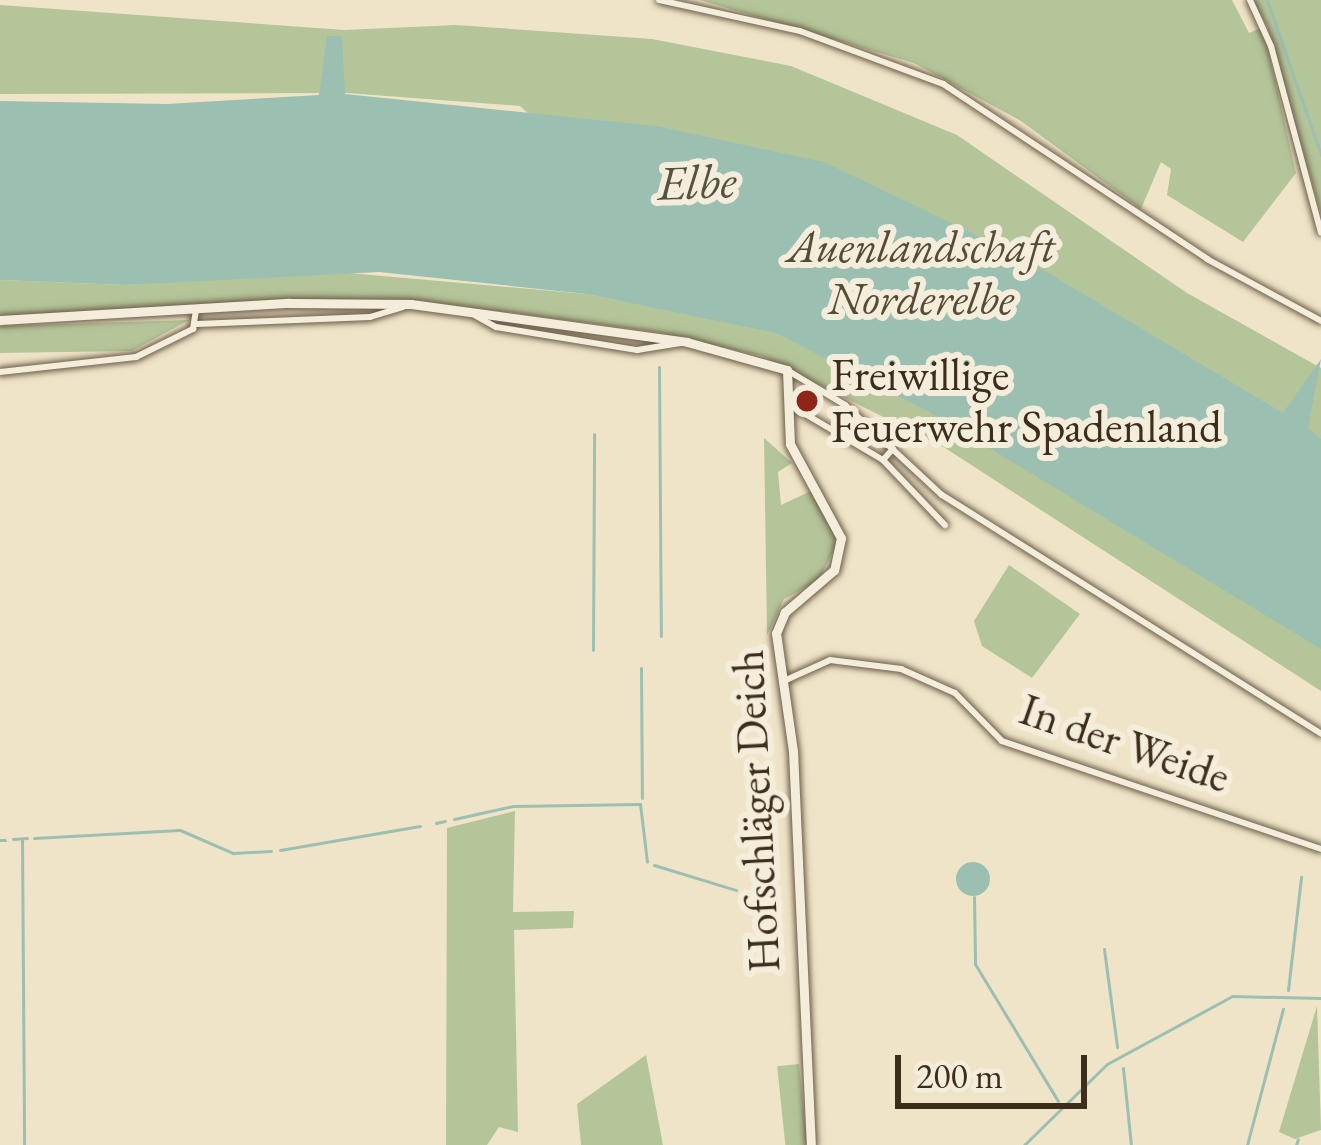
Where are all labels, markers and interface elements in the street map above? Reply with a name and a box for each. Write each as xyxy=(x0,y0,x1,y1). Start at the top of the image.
water label: Elbe xyxy=(657,152,737,212)
park label: Auenlandschaft Norderelbe xyxy=(787,220,1055,326)
place label: Freiwillige Feuerwehr Spadenland xyxy=(831,348,1222,454)
marker: Freiwillige Feuerwehr Spadenland xyxy=(794,388,820,414)
street label: Hofschläger Deich xyxy=(721,648,791,974)
street label: In der Weide xyxy=(1013,682,1237,804)
scale bar xyxy=(901,1031,1093,1105)
text: 200 m xyxy=(916,1052,1003,1099)

